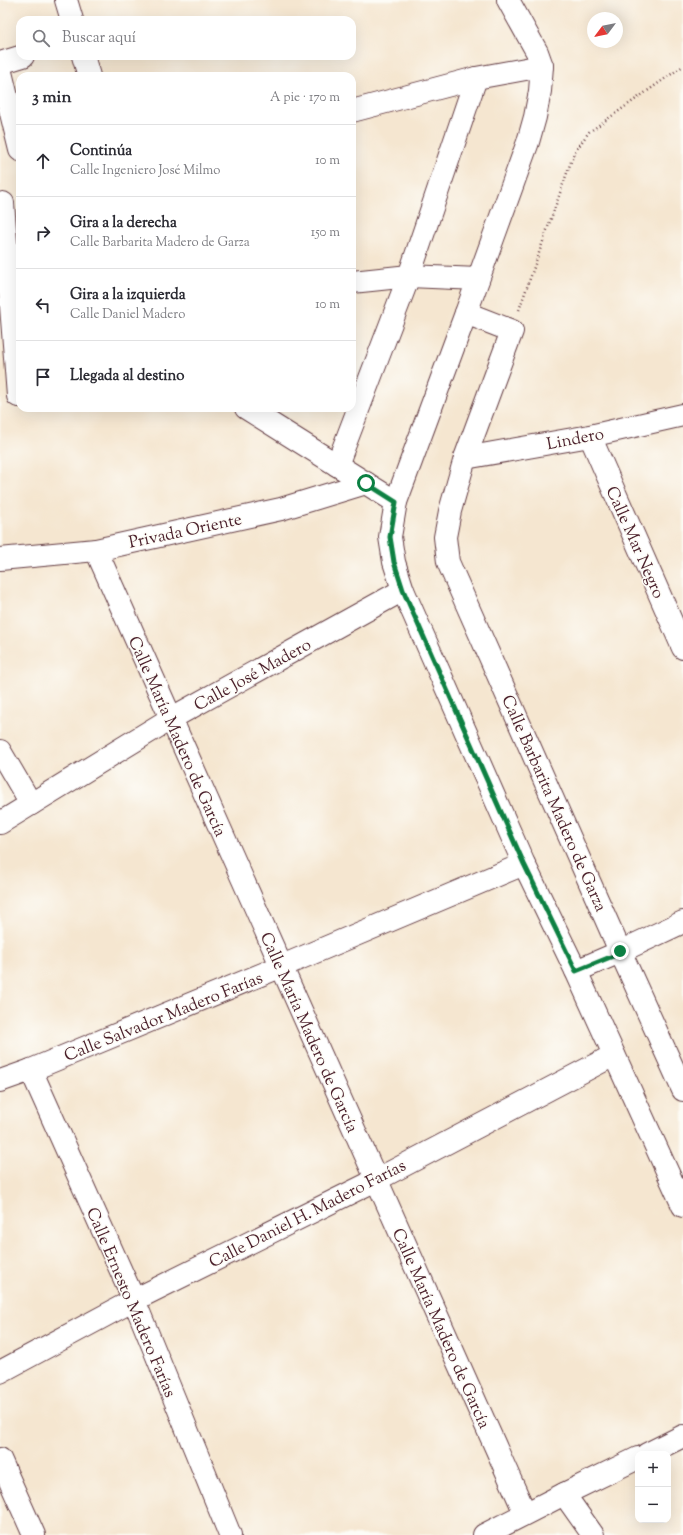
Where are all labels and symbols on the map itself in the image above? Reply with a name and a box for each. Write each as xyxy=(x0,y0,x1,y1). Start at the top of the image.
north arrow xyxy=(587,12,623,48)
street label: Lindero xyxy=(545,423,606,457)
route start xyxy=(357,474,375,492)
street label: Calle Mar Negro xyxy=(599,483,670,603)
street label: Privada Oriente xyxy=(127,508,244,556)
street label: Calle María Madero de García xyxy=(121,633,231,841)
street label: Calle José Madero xyxy=(190,634,316,718)
street label: Calle Barbarita Madero de Garza xyxy=(494,692,612,916)
street label: Calle María Madero de García xyxy=(253,929,363,1137)
route end xyxy=(611,942,629,960)
street label: Calle Salvador Madero Farías xyxy=(61,967,267,1069)
street label: Calle Daniel H. Madero Farías xyxy=(205,1154,411,1275)
street label: Calle Ernesto Madero Farías xyxy=(79,1204,181,1402)
street label: Calle María Madero de García xyxy=(385,1225,495,1433)

